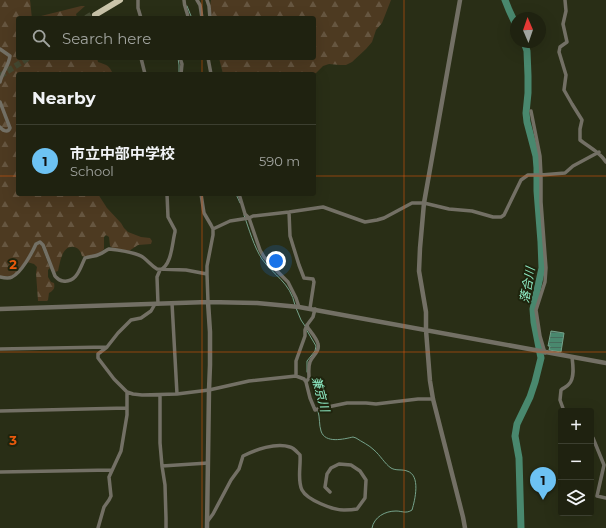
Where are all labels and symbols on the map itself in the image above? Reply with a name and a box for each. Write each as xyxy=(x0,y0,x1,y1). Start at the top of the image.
north arrow xyxy=(510,12,546,48)
your location xyxy=(266,251,286,271)
text: 2 xyxy=(9,256,17,272)
water label: 落合川 xyxy=(516,264,538,304)
water label: 兼京川 xyxy=(309,375,333,415)
text: 3 xyxy=(8,432,17,448)
pin: 1 xyxy=(530,467,556,500)

